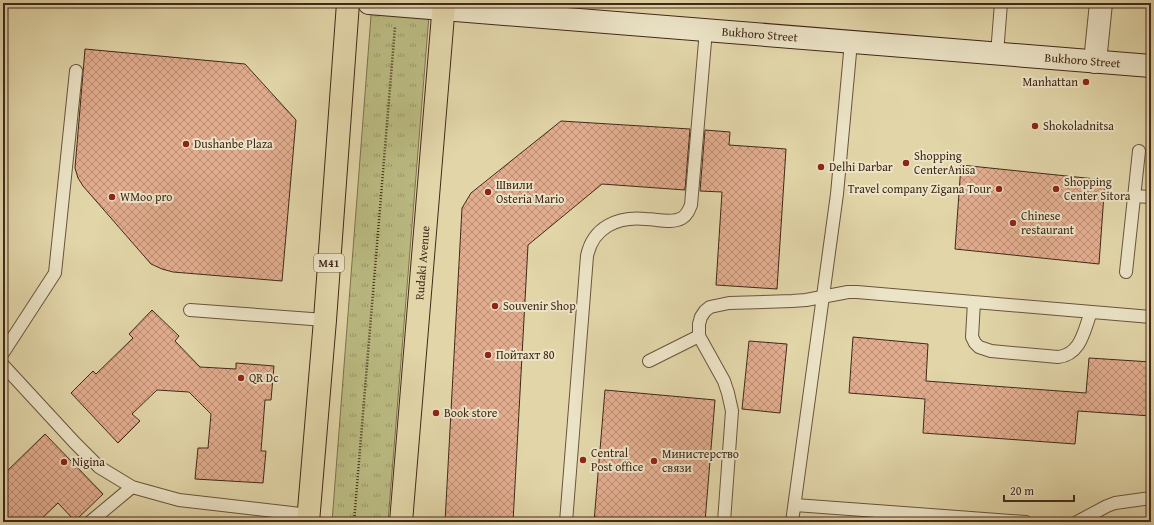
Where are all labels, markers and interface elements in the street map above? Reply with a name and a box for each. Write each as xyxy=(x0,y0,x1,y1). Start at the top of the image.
street label: Bukhoro Street xyxy=(721,22,799,46)
street label: Bukhoro Street xyxy=(1044,48,1122,72)
place label: Manhattan xyxy=(1022,73,1078,90)
marker: Manhattan xyxy=(1081,77,1091,87)
place label: Shokoladnitsa xyxy=(1043,117,1114,134)
marker: Shokoladnitsa xyxy=(1030,121,1040,131)
place label: Dushanbe Plaza xyxy=(194,135,273,152)
marker: Dushanbe Plaza xyxy=(181,139,191,149)
place label: Shopping CenterAnisa xyxy=(914,147,976,178)
place label: Delhi Darbar xyxy=(829,158,893,175)
marker: Shopping CenterAnisa xyxy=(901,158,911,168)
marker: Delhi Darbar xyxy=(816,162,826,172)
place label: Shopping Center Sitora xyxy=(1064,173,1131,204)
place label: Швили Osteria Mario xyxy=(496,176,565,207)
place label: Travel company Zigana Tour xyxy=(848,180,991,197)
marker: Travel company Zigana Tour xyxy=(994,184,1004,194)
marker: Shopping Center Sitora xyxy=(1051,184,1061,194)
marker: Швили Osteria Mario xyxy=(483,187,493,197)
place label: WMoo pro xyxy=(120,188,172,205)
marker: WMoo pro xyxy=(107,192,117,202)
place label: Chinese restaurant xyxy=(1021,207,1075,238)
marker: Chinese restaurant xyxy=(1008,218,1018,228)
street label: Rudaki Avenue xyxy=(410,225,434,301)
road number: M41 xyxy=(314,254,344,272)
place label: Souvenir Shop xyxy=(503,297,576,314)
marker: Souvenir Shop xyxy=(490,301,500,311)
place label: Пойтахт 80 xyxy=(496,346,555,363)
marker: Пойтахт 80 xyxy=(483,350,493,360)
place label: QR Dc xyxy=(249,369,279,386)
marker: QR Dc xyxy=(236,373,246,383)
place label: Book store xyxy=(444,404,498,421)
marker: Book store xyxy=(431,408,441,418)
place label: Central Post office xyxy=(591,444,644,475)
place label: Министерство связи xyxy=(662,445,739,476)
place label: Nigina xyxy=(72,453,105,470)
marker: Central Post office xyxy=(578,455,588,465)
marker: Министерство связи xyxy=(649,456,659,466)
marker: Nigina xyxy=(59,457,69,467)
scale bar xyxy=(1004,477,1074,503)
text: 20 m xyxy=(1010,482,1034,499)

